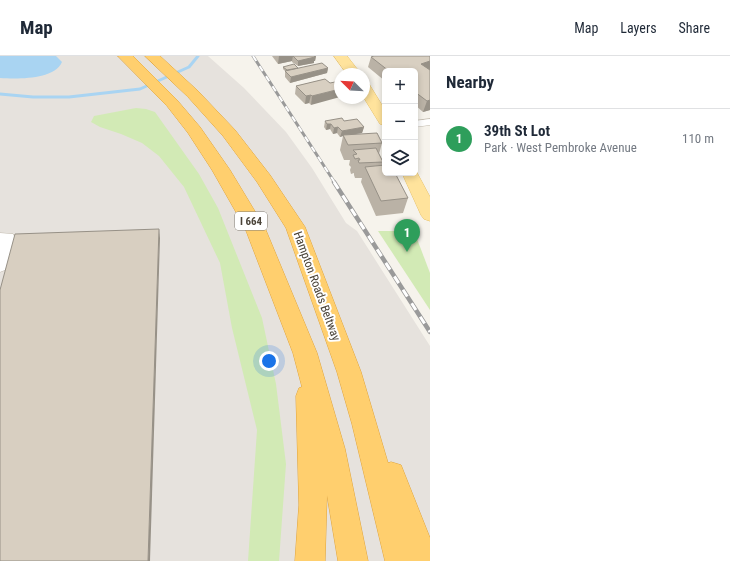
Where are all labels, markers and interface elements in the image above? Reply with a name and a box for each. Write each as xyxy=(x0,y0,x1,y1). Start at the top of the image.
text: Map xyxy=(20,16,53,39)
text: Map xyxy=(574,20,598,36)
text: Layers xyxy=(620,20,657,36)
text: Share xyxy=(679,20,710,36)
north arrow xyxy=(334,68,370,104)
map controls xyxy=(382,68,418,176)
button: + xyxy=(382,68,418,104)
text: Nearby xyxy=(446,72,494,92)
button: − xyxy=(382,104,418,140)
text: 39th St Lot xyxy=(484,122,550,140)
text: 1 xyxy=(456,131,462,146)
text: 110 m xyxy=(682,131,714,146)
button: layers xyxy=(382,140,418,176)
text: Park · West Pembroke Avenue xyxy=(484,140,637,155)
road number: I 664 xyxy=(235,212,267,230)
pin: 1 xyxy=(394,219,420,252)
street label: Hampton Roads Beltway xyxy=(291,229,343,343)
your location xyxy=(259,351,279,371)

